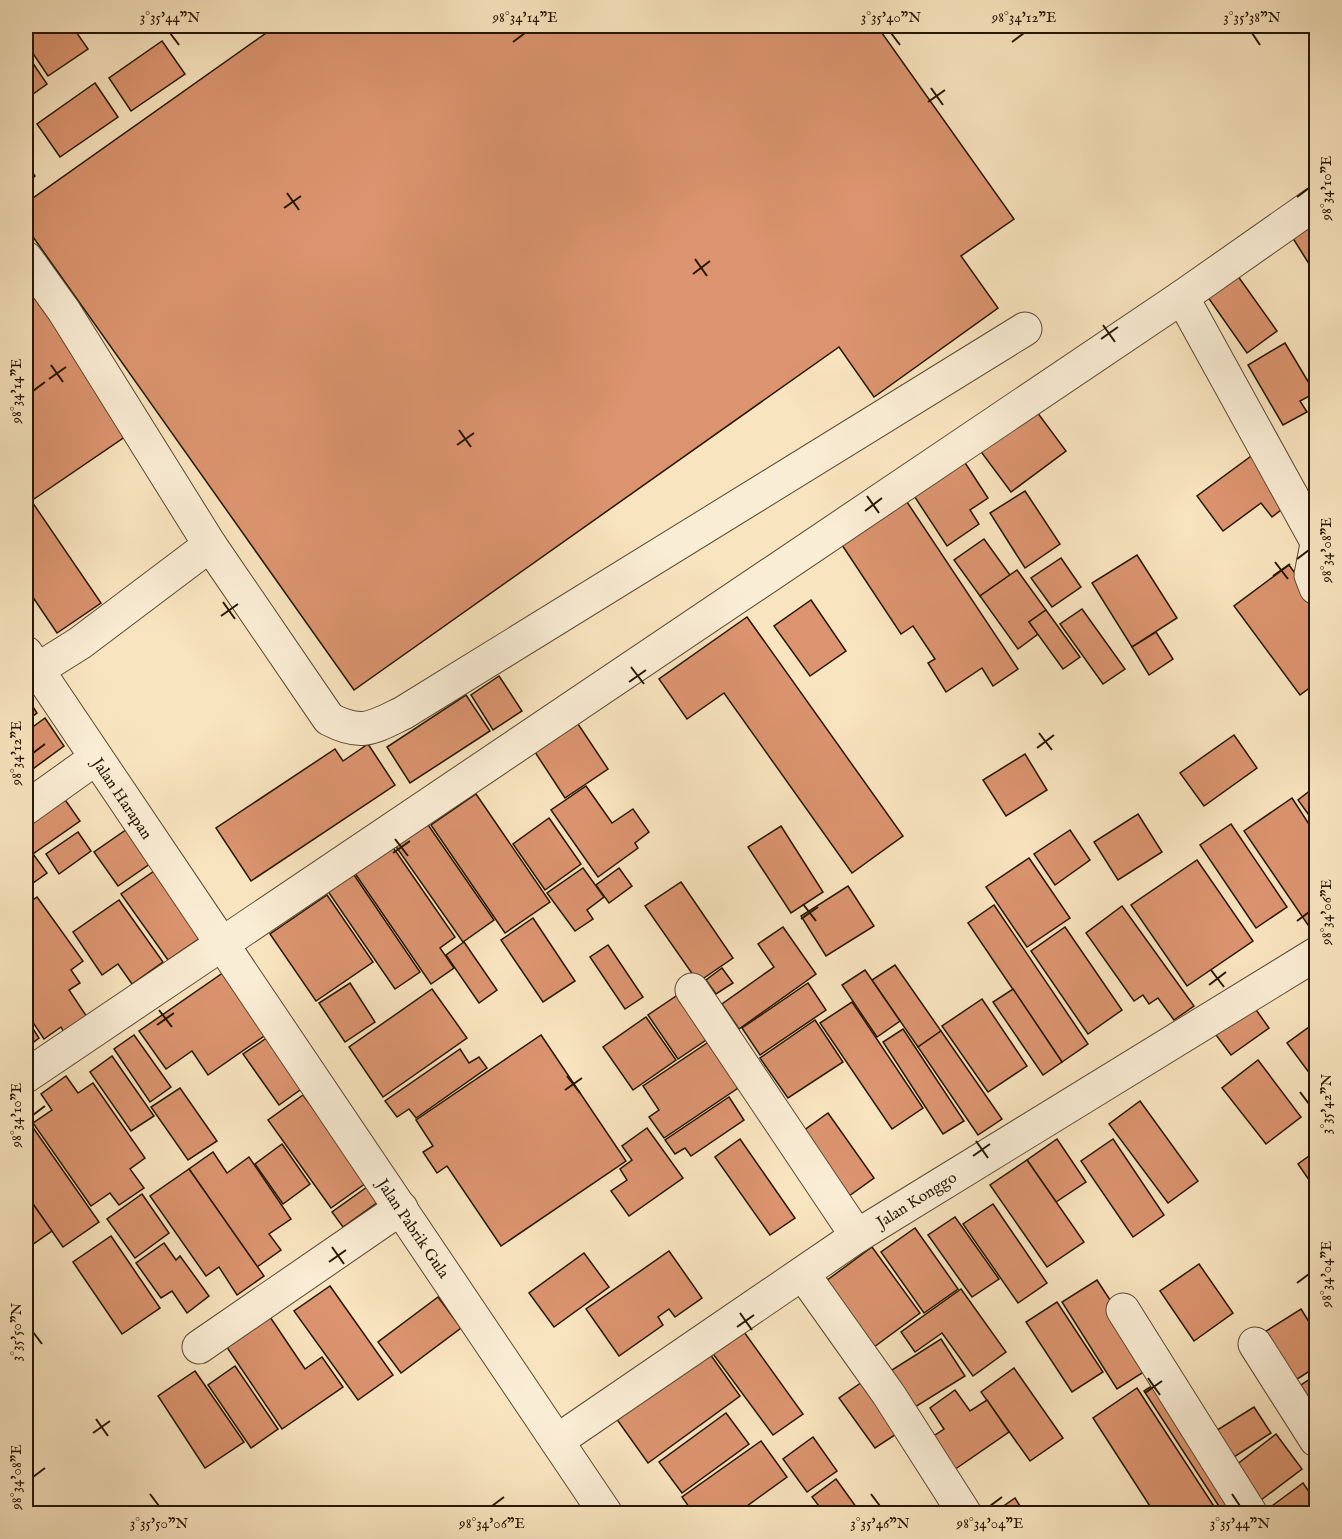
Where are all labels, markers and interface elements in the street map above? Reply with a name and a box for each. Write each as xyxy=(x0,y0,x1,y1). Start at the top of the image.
text: 3°35'44"N xyxy=(140,8,200,27)
text: 98°34'14"E xyxy=(491,8,558,27)
text: 3°35'40"N xyxy=(861,8,921,27)
text: 98°34'12"E xyxy=(991,8,1056,27)
text: 3°35'38"N xyxy=(1223,8,1281,27)
text: 98°34'10"E xyxy=(1317,155,1336,222)
text: 98°34'14"E xyxy=(7,358,26,425)
text: 98°34'08"E xyxy=(1317,517,1336,584)
text: 98°34'12"E xyxy=(7,721,26,786)
street label: Jalan Harapan xyxy=(86,753,156,844)
text: 98°34'06"E xyxy=(1317,879,1336,946)
text: 3°35'42"N xyxy=(1317,1074,1336,1134)
text: 98°34'10"E xyxy=(7,1082,26,1149)
street label: Jalan Konggo xyxy=(872,1168,961,1234)
street label: Jalan Pabrik Gula xyxy=(371,1174,453,1283)
text: 98°34'04"E xyxy=(1317,1241,1336,1308)
text: 3°35'50"N xyxy=(7,1303,26,1361)
text: 98°34'08"E xyxy=(7,1444,26,1511)
text: 3°35'50"N xyxy=(130,1514,188,1533)
text: 98°34'06"E xyxy=(458,1514,525,1533)
text: 3°35'46"N xyxy=(850,1514,910,1533)
text: 98°34'04"E xyxy=(956,1514,1023,1533)
text: 3°35'44"N xyxy=(1210,1514,1270,1533)

